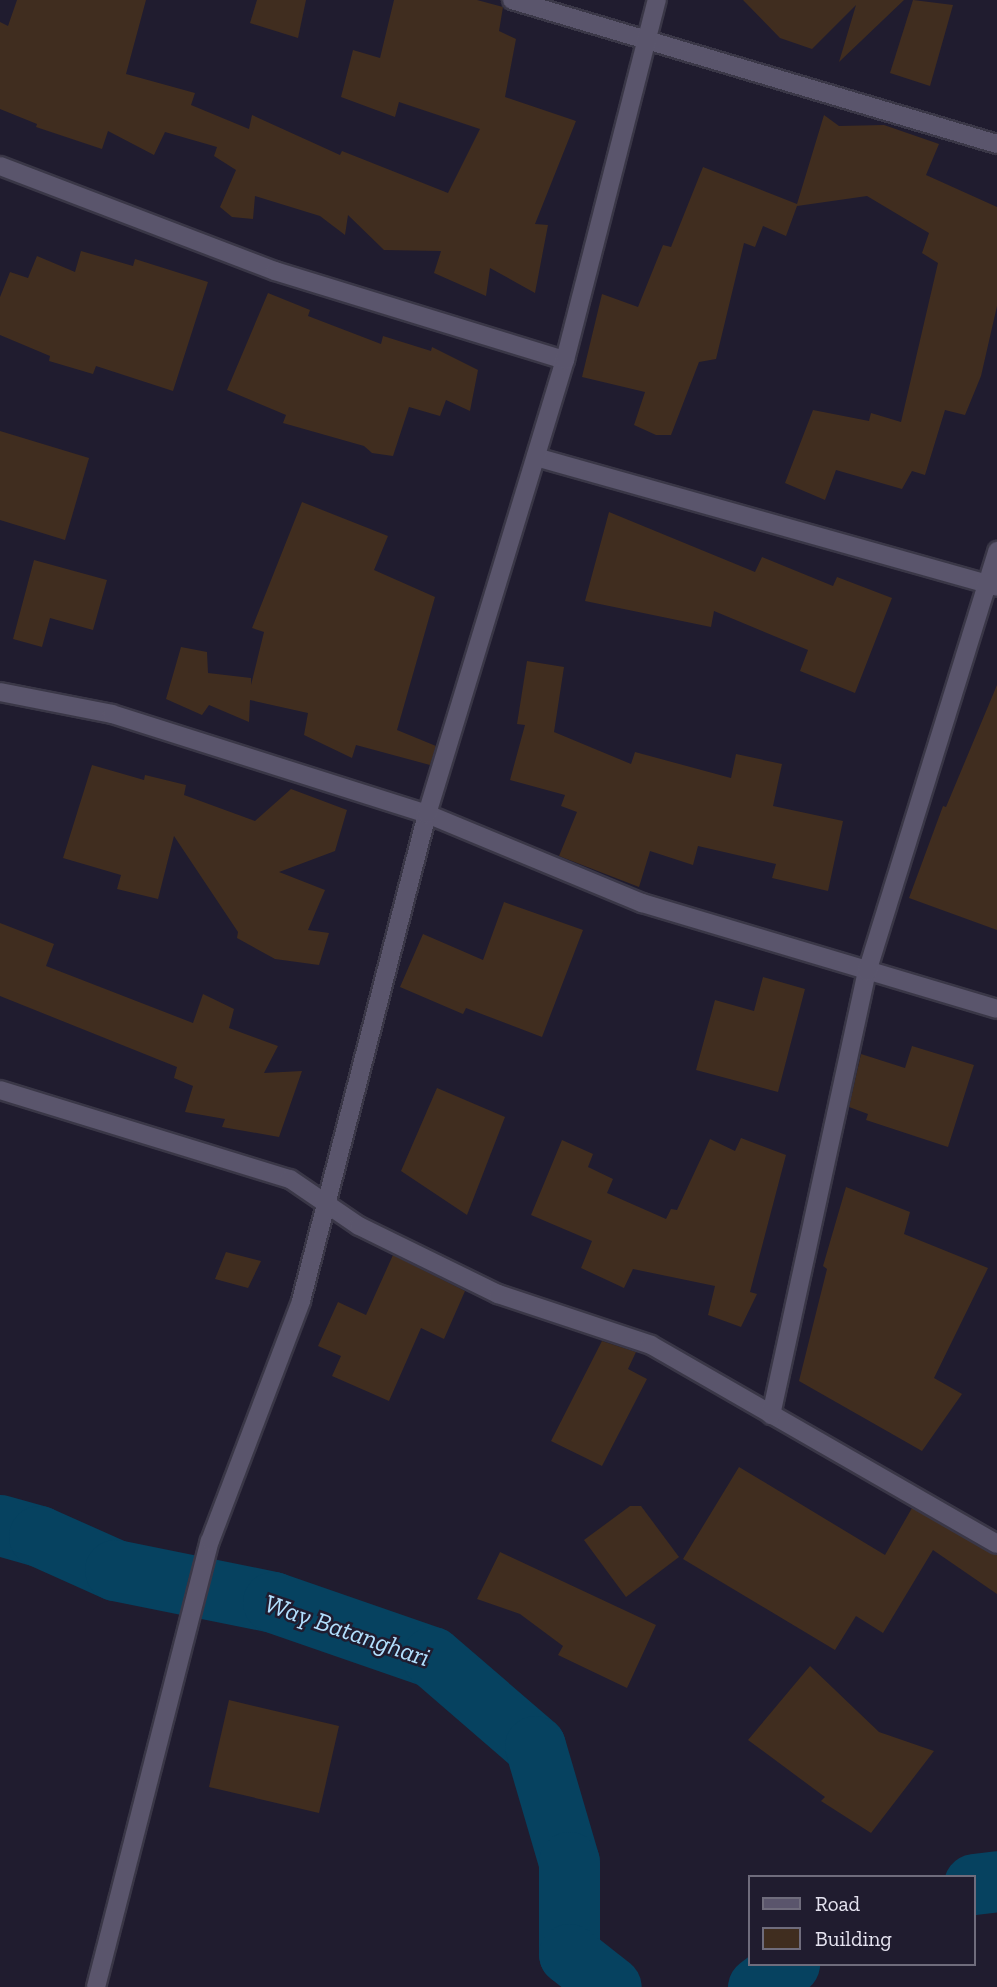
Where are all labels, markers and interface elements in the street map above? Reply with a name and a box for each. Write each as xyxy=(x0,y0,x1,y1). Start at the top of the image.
water label: Way Batanghari xyxy=(260,1588,434,1674)
legend xyxy=(748,1875,976,1966)
text: Road xyxy=(815,1891,860,1916)
text: Building xyxy=(815,1926,892,1951)

